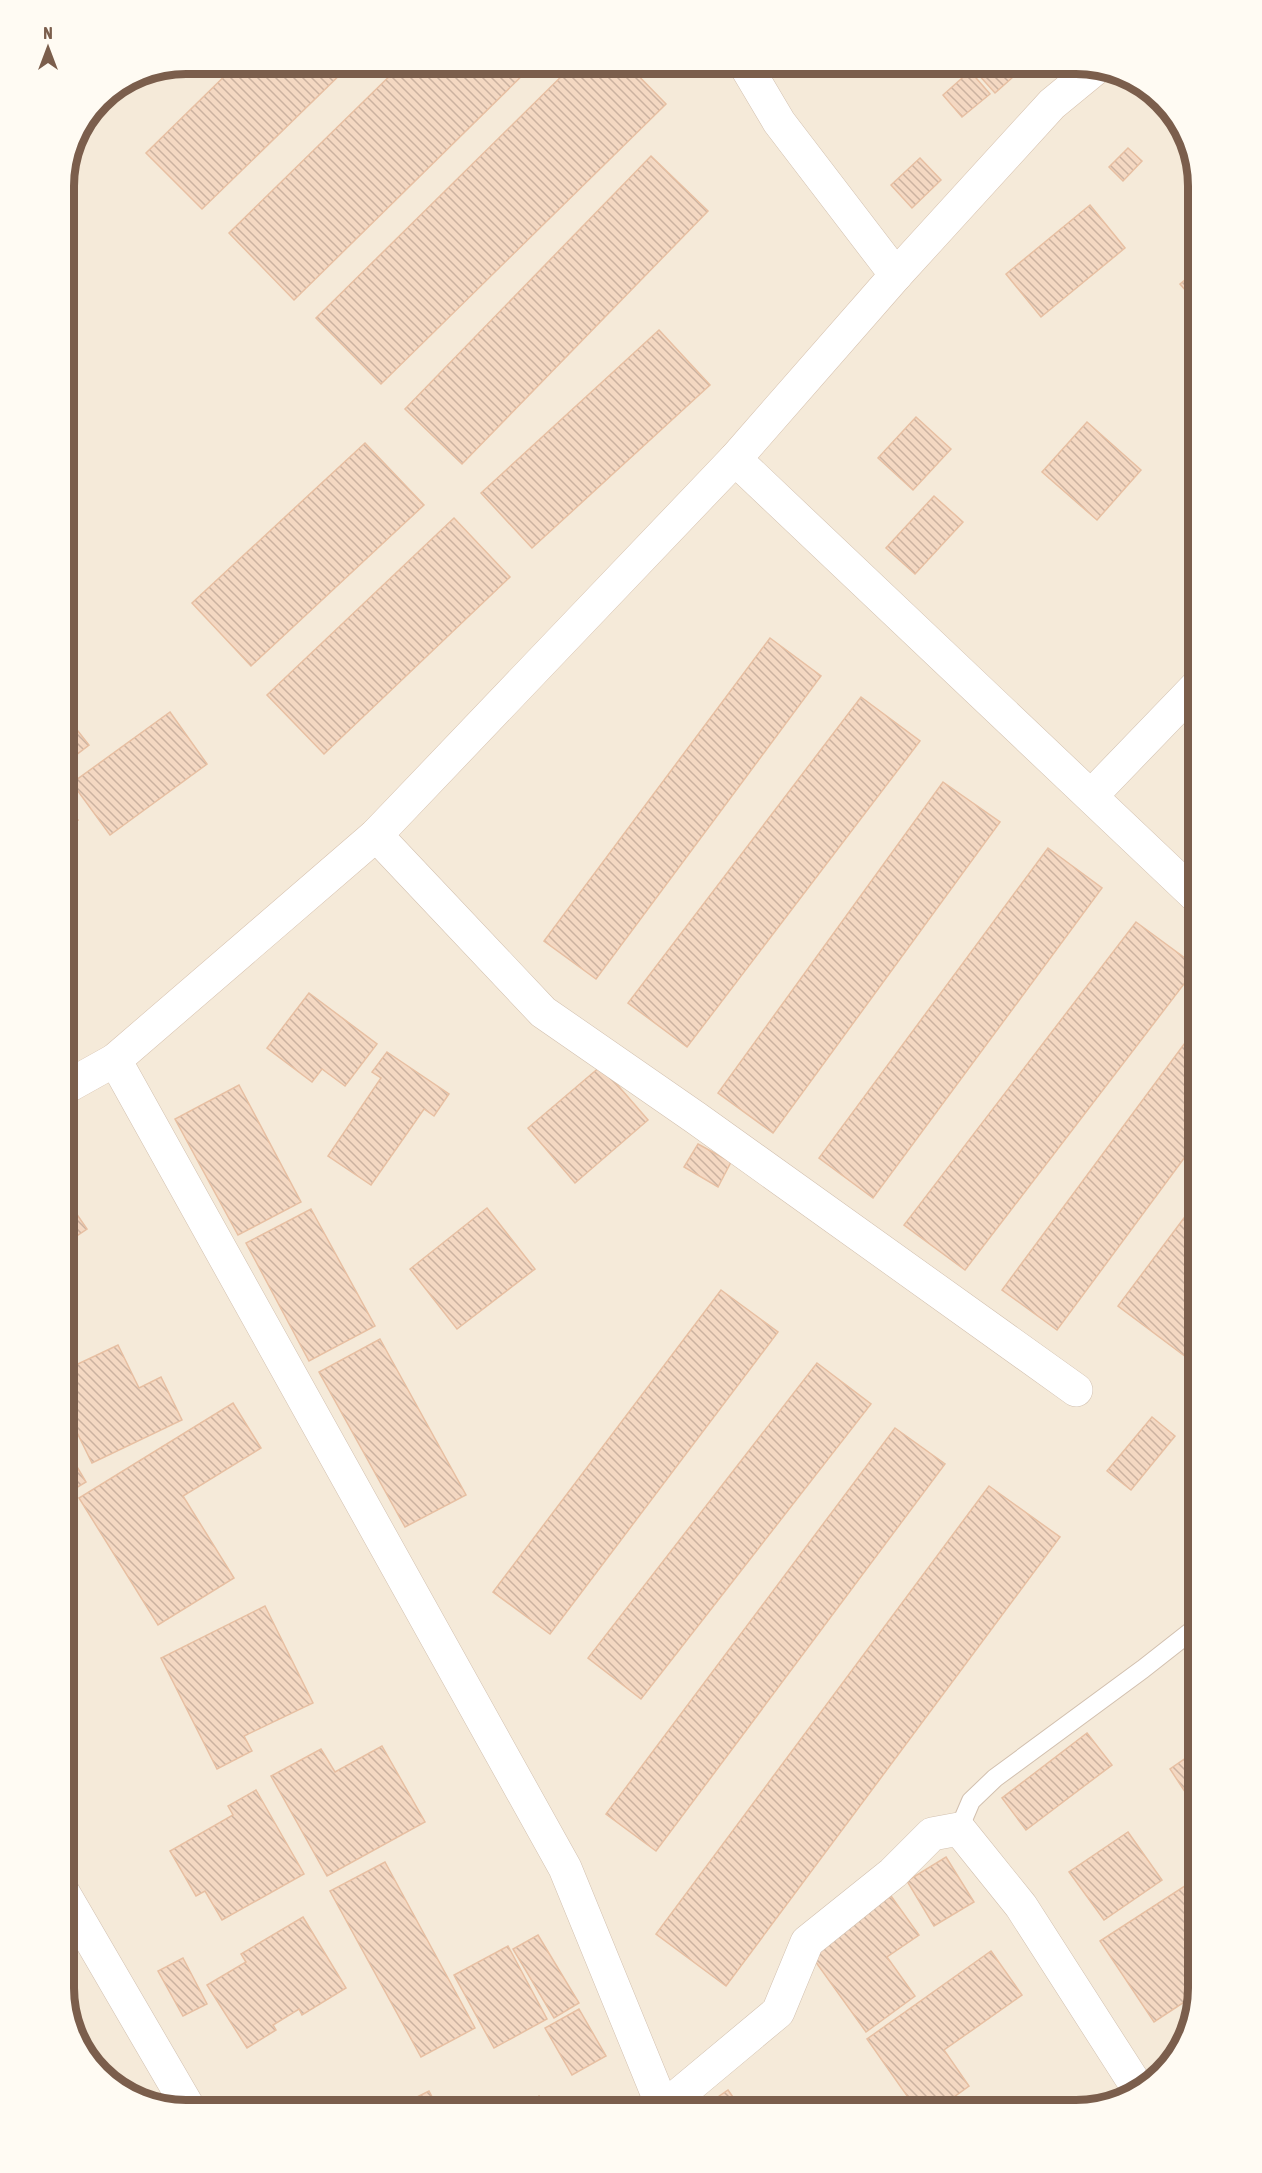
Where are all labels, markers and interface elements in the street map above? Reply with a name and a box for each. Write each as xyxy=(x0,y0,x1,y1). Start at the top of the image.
north arrow xyxy=(18,18,78,78)
text: N xyxy=(43,24,53,42)

